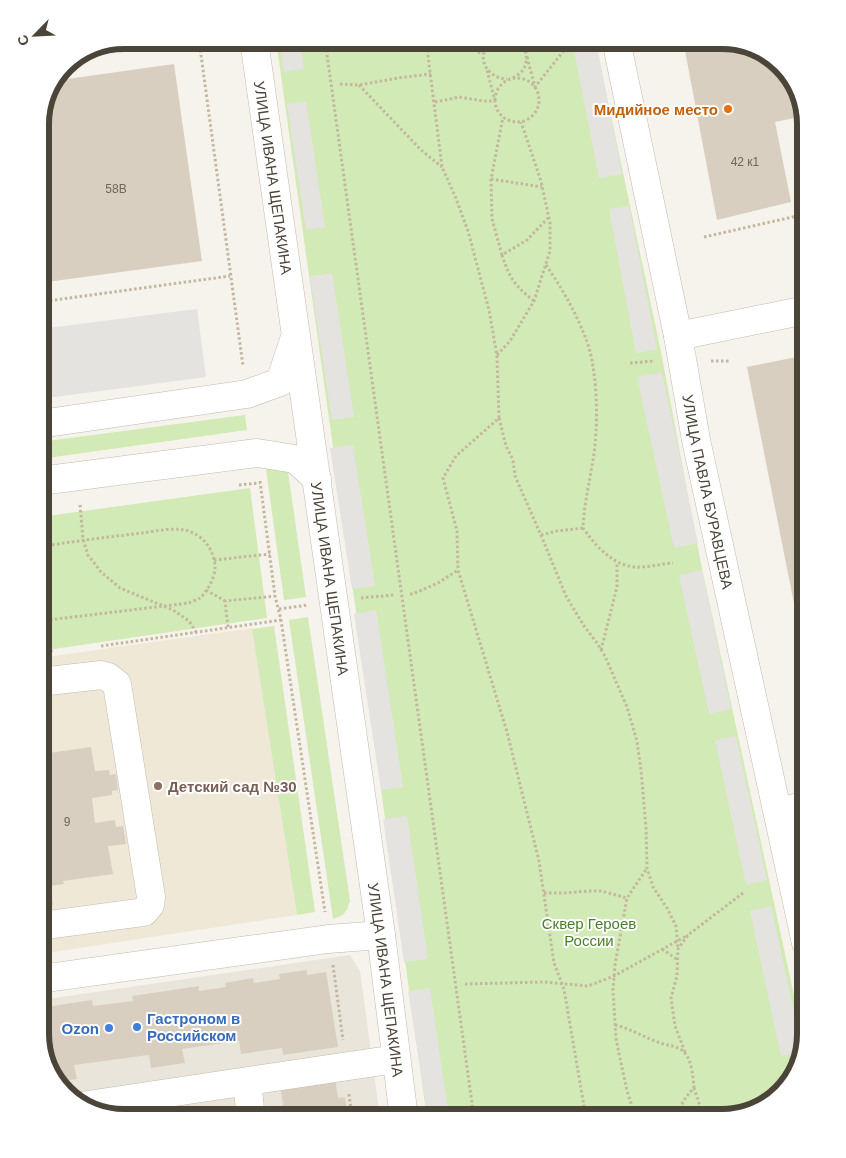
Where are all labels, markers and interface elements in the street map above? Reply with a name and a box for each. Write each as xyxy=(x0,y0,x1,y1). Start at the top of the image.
north arrow xyxy=(10,10,60,60)
text: С xyxy=(14,32,32,48)
street label: УЛИЦА ИВАНА ЩЕПАКИНА xyxy=(251,80,296,276)
place label: Мидийное место xyxy=(594,101,718,118)
marker: Мидийное место xyxy=(722,103,734,115)
house number: 42 к1 xyxy=(731,155,760,169)
house number: 58В xyxy=(105,182,127,196)
street label: УЛИЦА ПАВЛА БУРАВЦЕВА xyxy=(680,393,737,591)
street label: УЛИЦА ИВАНА ЩЕПАКИНА xyxy=(308,481,353,677)
place label: Детский сад №30 xyxy=(168,778,297,795)
marker: Детский сад №30 xyxy=(152,780,164,792)
house number: 9 xyxy=(64,815,71,829)
street label: УЛИЦА ИВАНА ЩЕПАКИНА xyxy=(365,882,407,1078)
park label: Сквер Героев России xyxy=(542,915,636,949)
place label: Гастроном в Российском xyxy=(147,1010,240,1044)
place label: Ozon xyxy=(62,1020,99,1037)
marker: Гастроном в Российском xyxy=(131,1021,143,1033)
marker: Ozon xyxy=(103,1022,115,1034)

